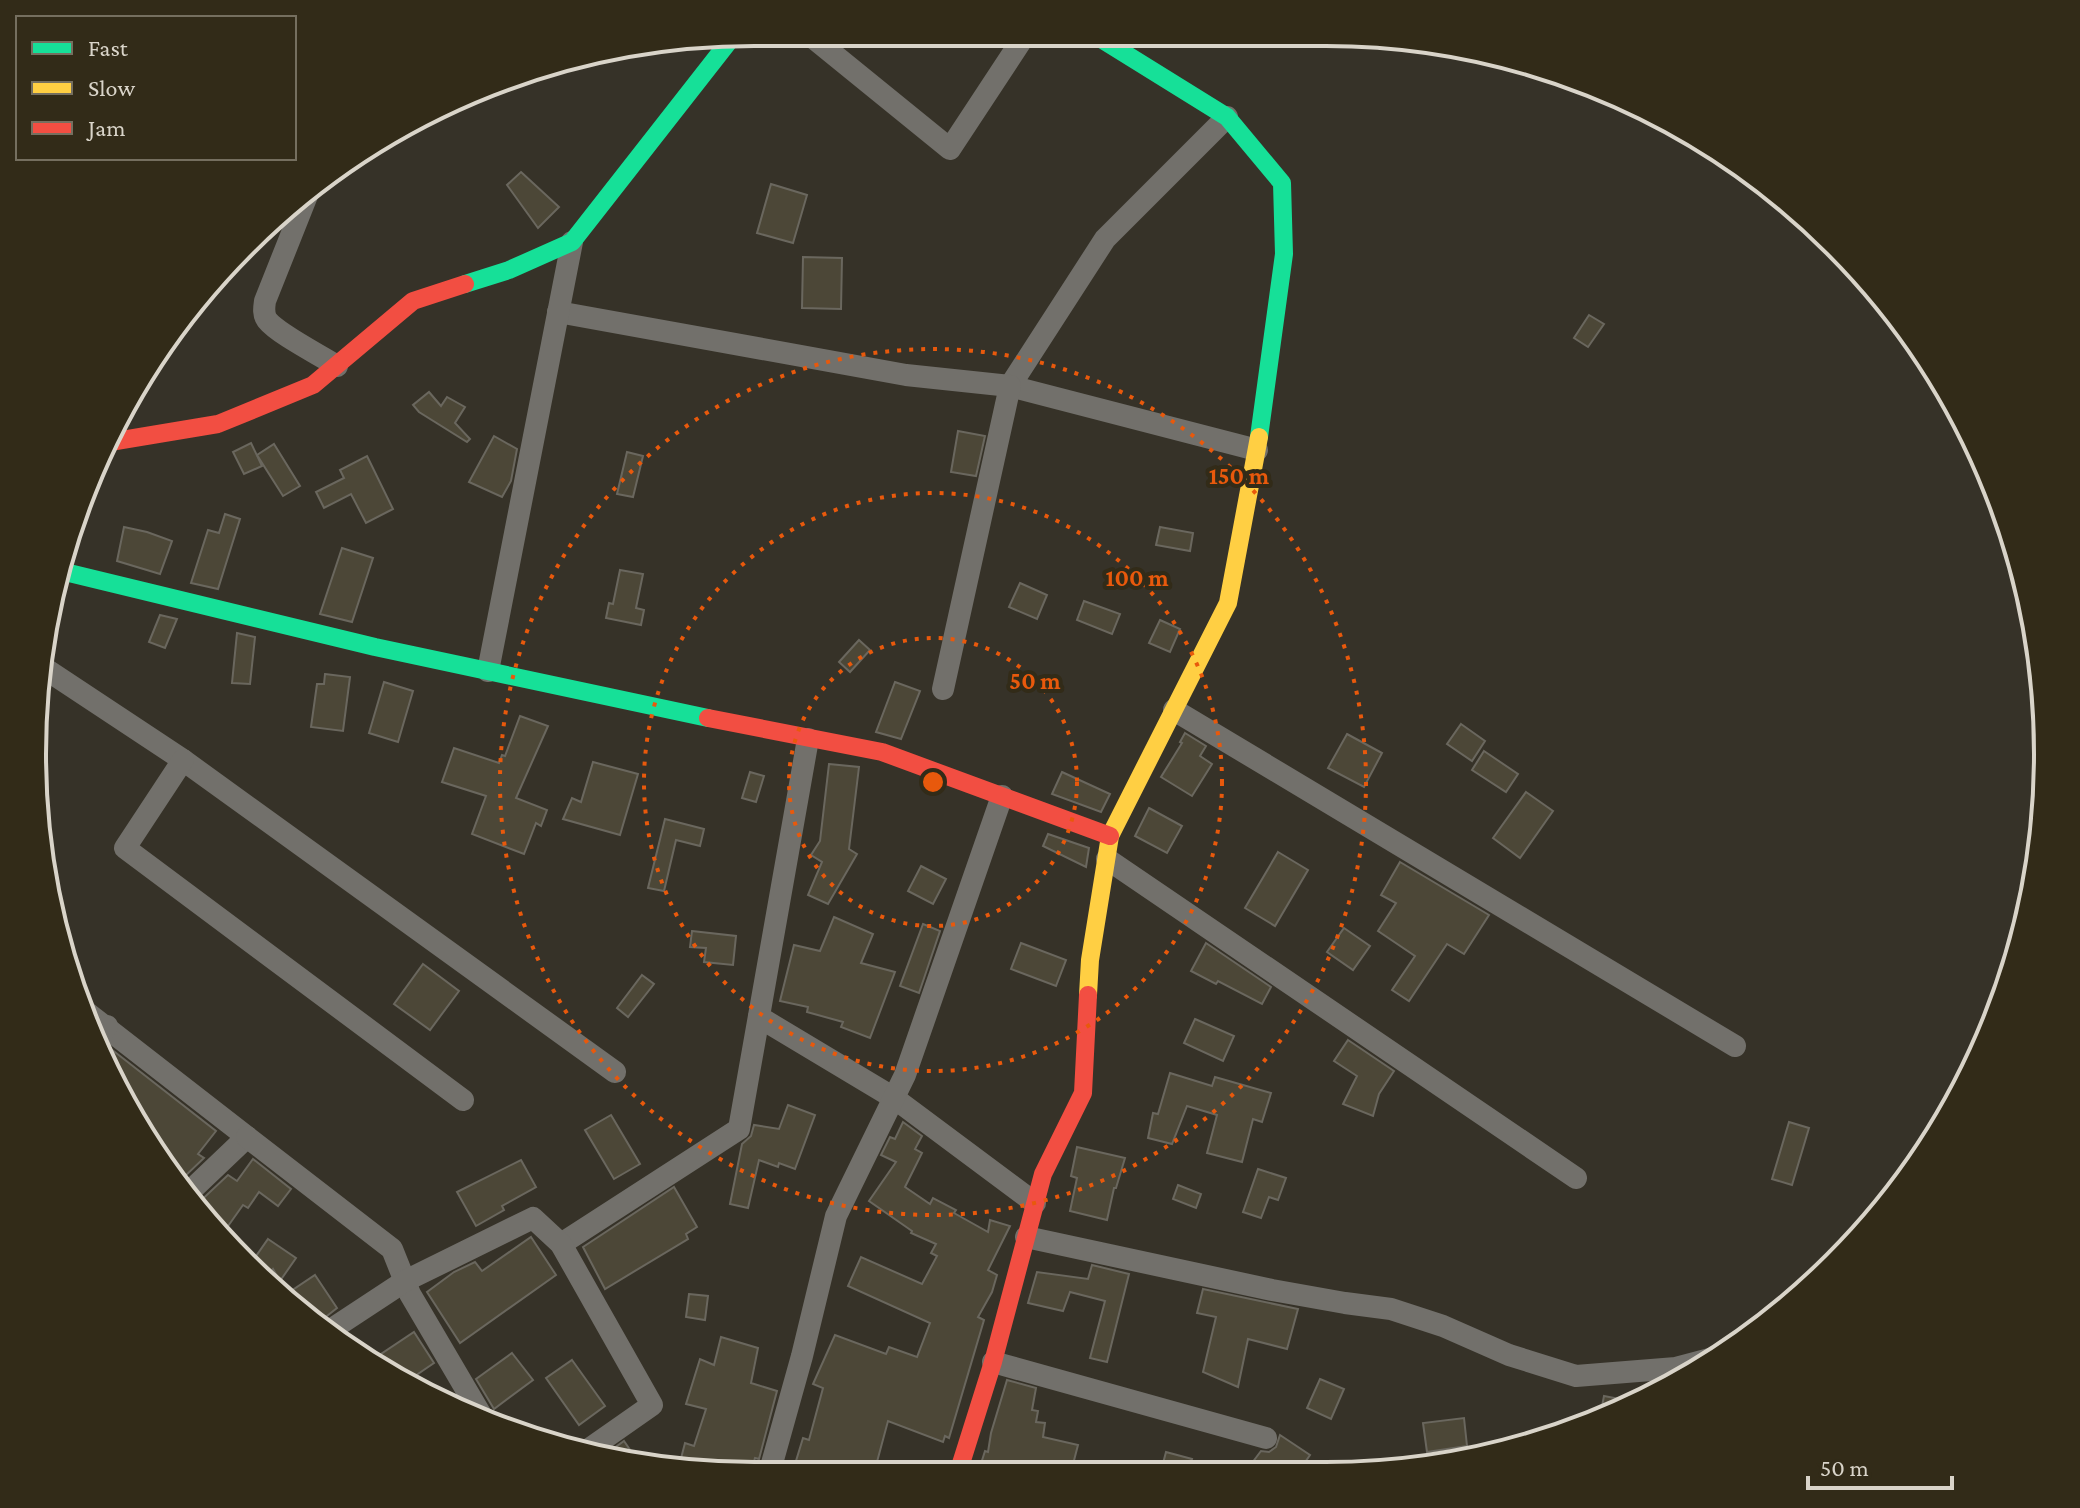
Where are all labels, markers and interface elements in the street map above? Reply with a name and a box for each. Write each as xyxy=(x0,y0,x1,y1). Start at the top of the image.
legend xyxy=(16,16,296,160)
text: Fast xyxy=(88,34,129,61)
text: Slow xyxy=(88,74,135,101)
text: Jam xyxy=(86,114,126,141)
text: 150 m xyxy=(1209,462,1270,489)
text: 100 m xyxy=(1105,564,1169,591)
text: 50 m xyxy=(1009,667,1061,694)
centre of rings xyxy=(919,768,947,796)
scale bar xyxy=(1808,1440,1952,1490)
text: 50 m xyxy=(1820,1454,1869,1481)

